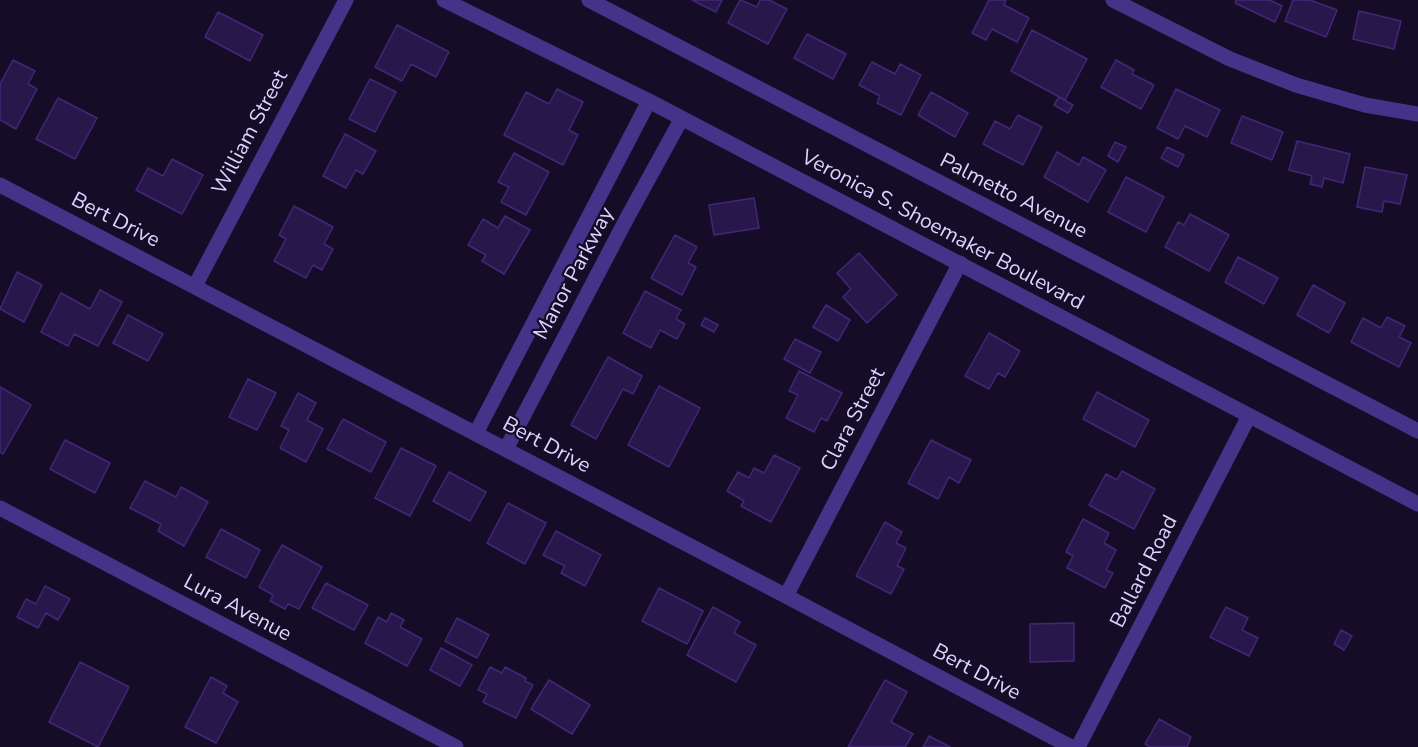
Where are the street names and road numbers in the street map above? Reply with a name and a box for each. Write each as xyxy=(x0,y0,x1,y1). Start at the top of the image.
street label: William Street xyxy=(208,67,294,199)
street label: Veronica S. Shoemaker Boulevard xyxy=(796,146,1088,316)
street label: Palmetto Avenue xyxy=(935,149,1091,245)
street label: Bert Drive xyxy=(67,188,163,254)
street label: Manor Parkway xyxy=(529,203,621,345)
street label: Clara Street xyxy=(816,364,892,476)
street label: Bert Drive xyxy=(498,412,594,480)
street label: Ballard Road xyxy=(1106,512,1184,632)
street label: Lura Avenue xyxy=(179,570,295,648)
street label: Bert Drive xyxy=(928,639,1024,707)

